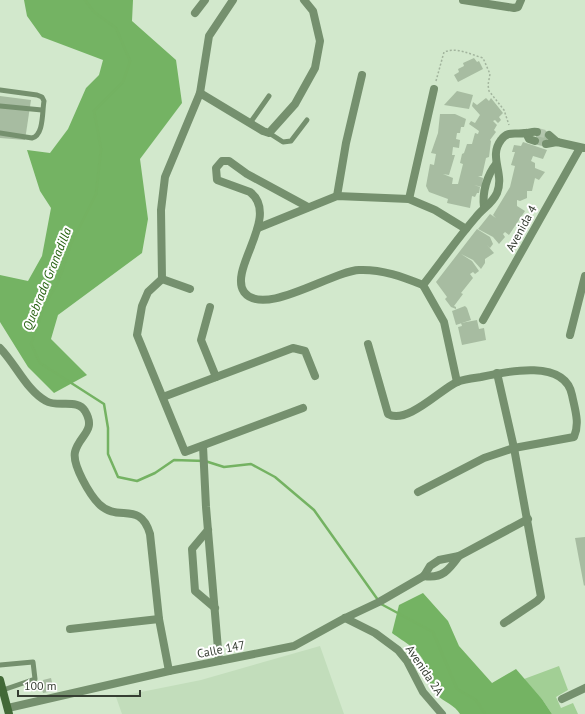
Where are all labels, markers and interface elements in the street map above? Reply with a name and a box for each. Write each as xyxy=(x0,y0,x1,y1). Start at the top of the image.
street label: Avenida 4 xyxy=(502,202,540,254)
water label: Quebrada Granadilla xyxy=(19,224,76,333)
street label: Calle 147 xyxy=(196,637,246,661)
street label: Avenida 2A xyxy=(403,642,447,698)
scale bar xyxy=(18,672,140,698)
text: 100 m xyxy=(24,678,57,693)

